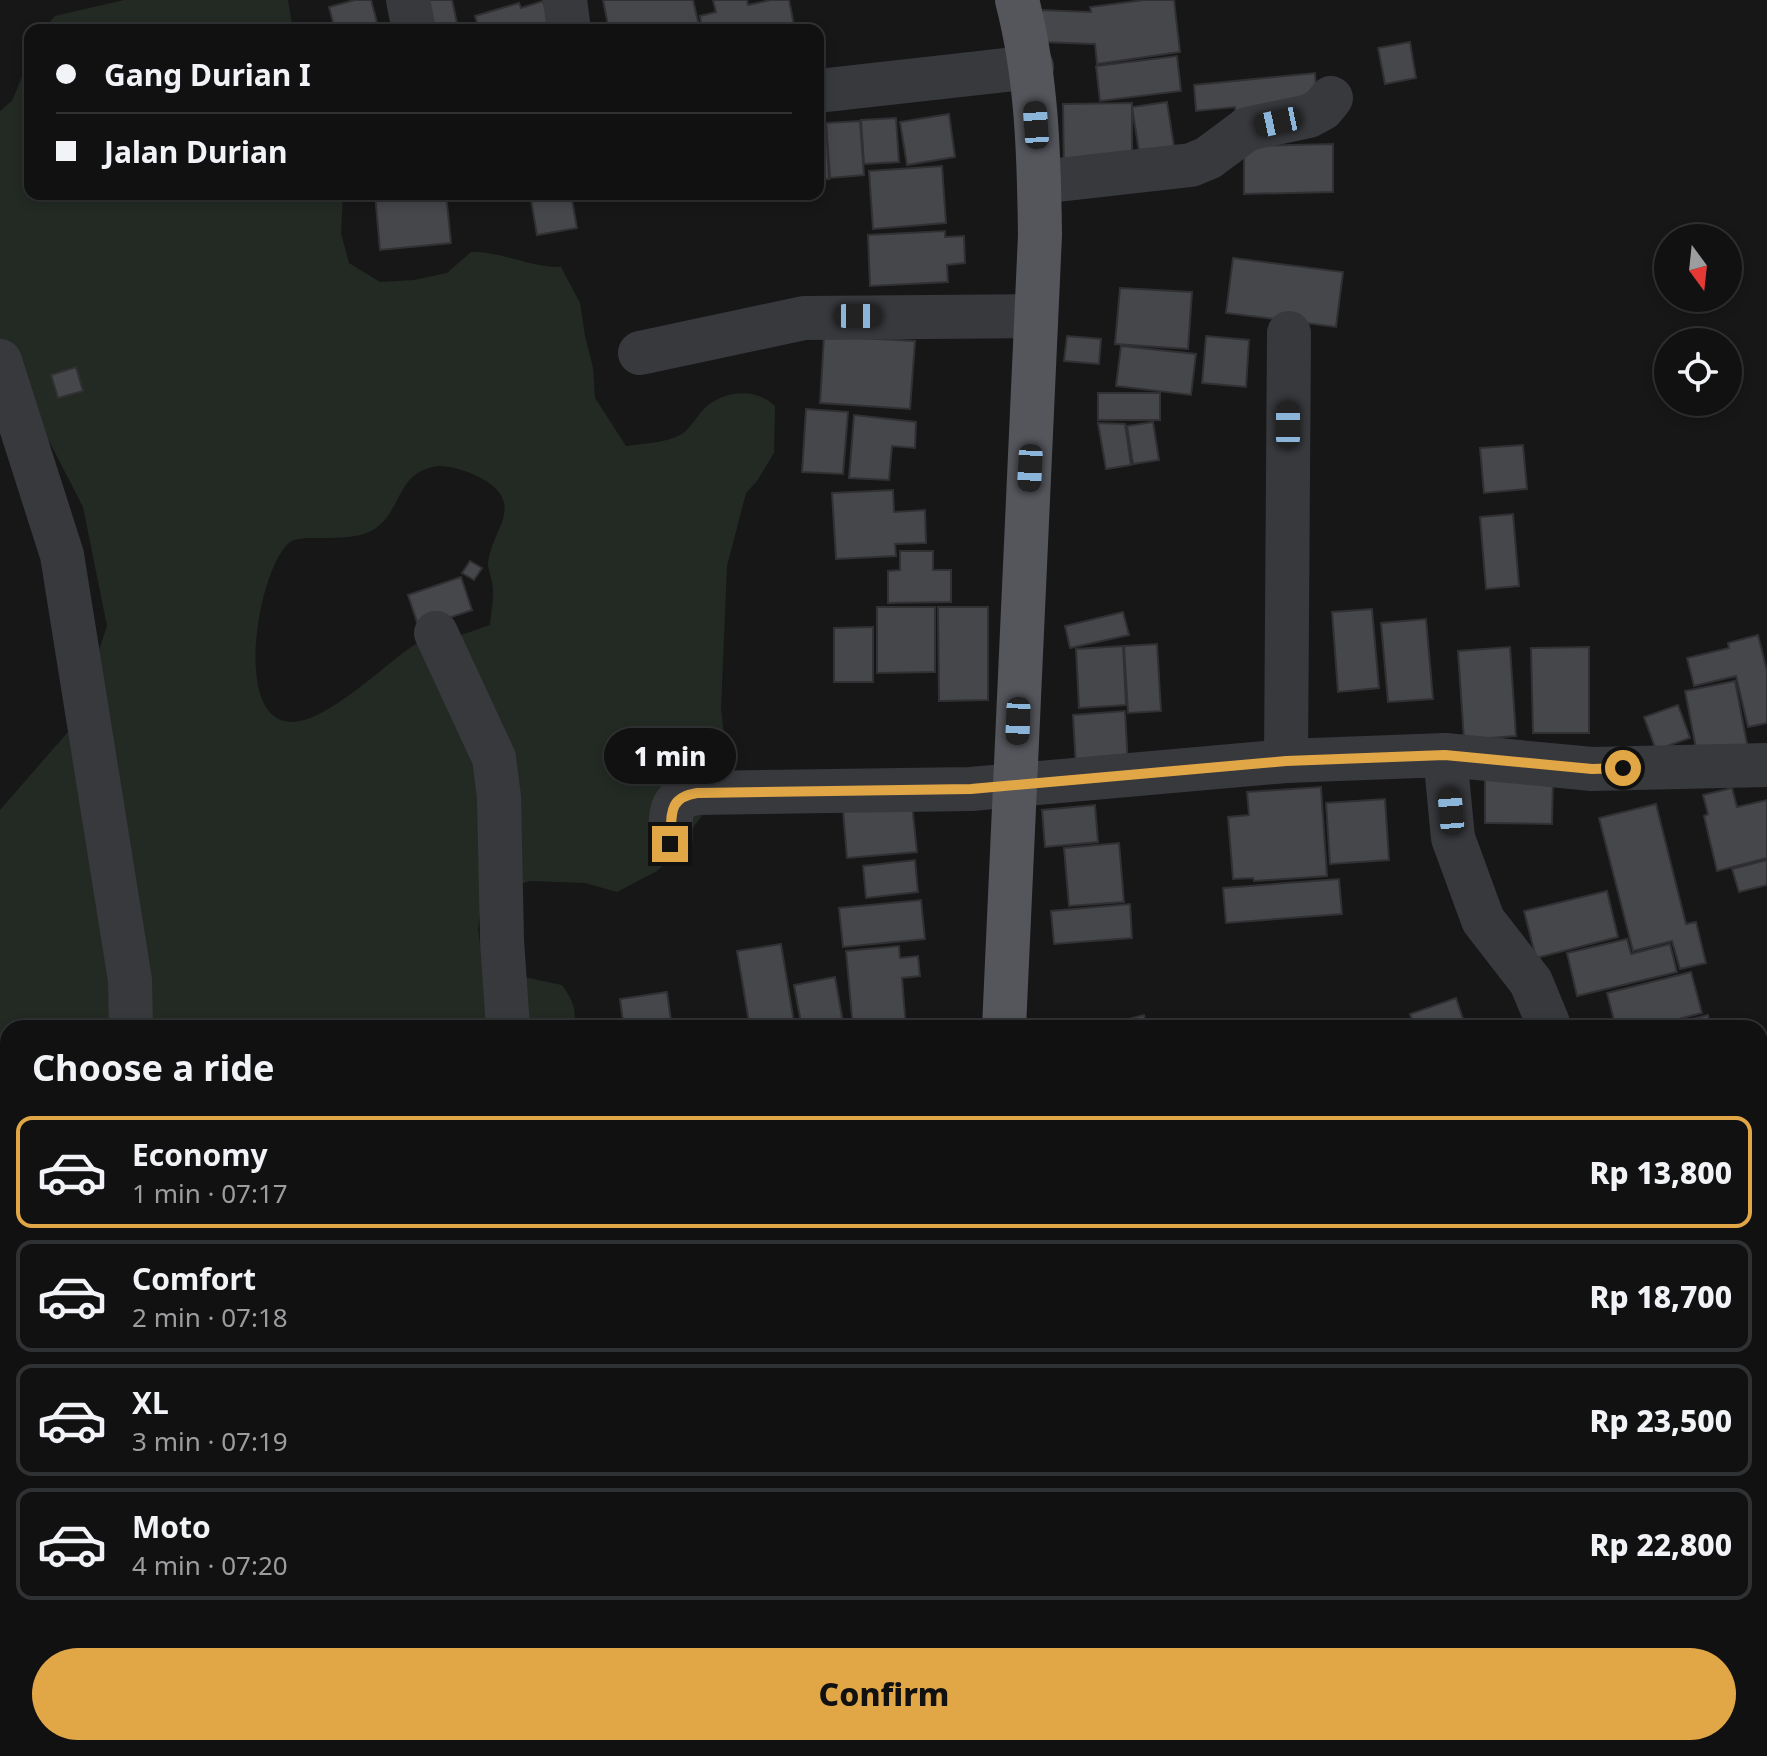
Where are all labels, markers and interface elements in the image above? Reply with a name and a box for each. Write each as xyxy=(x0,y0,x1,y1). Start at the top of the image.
text: Gang Durian I xyxy=(104,54,311,95)
car xyxy=(1022,100,1050,150)
car xyxy=(1252,105,1304,139)
text: Jalan Durian xyxy=(104,131,287,172)
north arrow xyxy=(1654,224,1742,312)
map controls xyxy=(1654,224,1742,416)
car xyxy=(834,304,882,328)
button: locate xyxy=(1654,328,1742,416)
car xyxy=(1276,401,1300,449)
car xyxy=(1017,443,1043,493)
car xyxy=(1005,697,1031,745)
callout: 1 min xyxy=(604,728,736,784)
text: 1 min xyxy=(634,738,706,774)
route start xyxy=(1605,750,1641,786)
car xyxy=(1437,786,1465,836)
route end xyxy=(652,826,688,862)
text: Choose a ride xyxy=(32,1043,274,1092)
text: Economy xyxy=(132,1134,268,1175)
icon: car xyxy=(36,1136,108,1208)
text: Rp 13,800 xyxy=(1590,1152,1732,1193)
text: 1 min · 07:17 xyxy=(132,1175,288,1211)
text: Comfort xyxy=(132,1258,256,1299)
icon: car xyxy=(36,1260,108,1332)
text: Rp 18,700 xyxy=(1590,1276,1732,1317)
text: 2 min · 07:18 xyxy=(132,1299,288,1335)
text: XL xyxy=(132,1382,169,1423)
icon: car xyxy=(36,1384,108,1456)
text: Rp 23,500 xyxy=(1590,1400,1732,1441)
text: 3 min · 07:19 xyxy=(132,1423,288,1459)
text: Moto xyxy=(132,1506,211,1547)
icon: car xyxy=(36,1508,108,1580)
text: Rp 22,800 xyxy=(1590,1524,1732,1565)
text: 4 min · 07:20 xyxy=(132,1547,288,1583)
button: Confirm xyxy=(32,1648,1736,1740)

